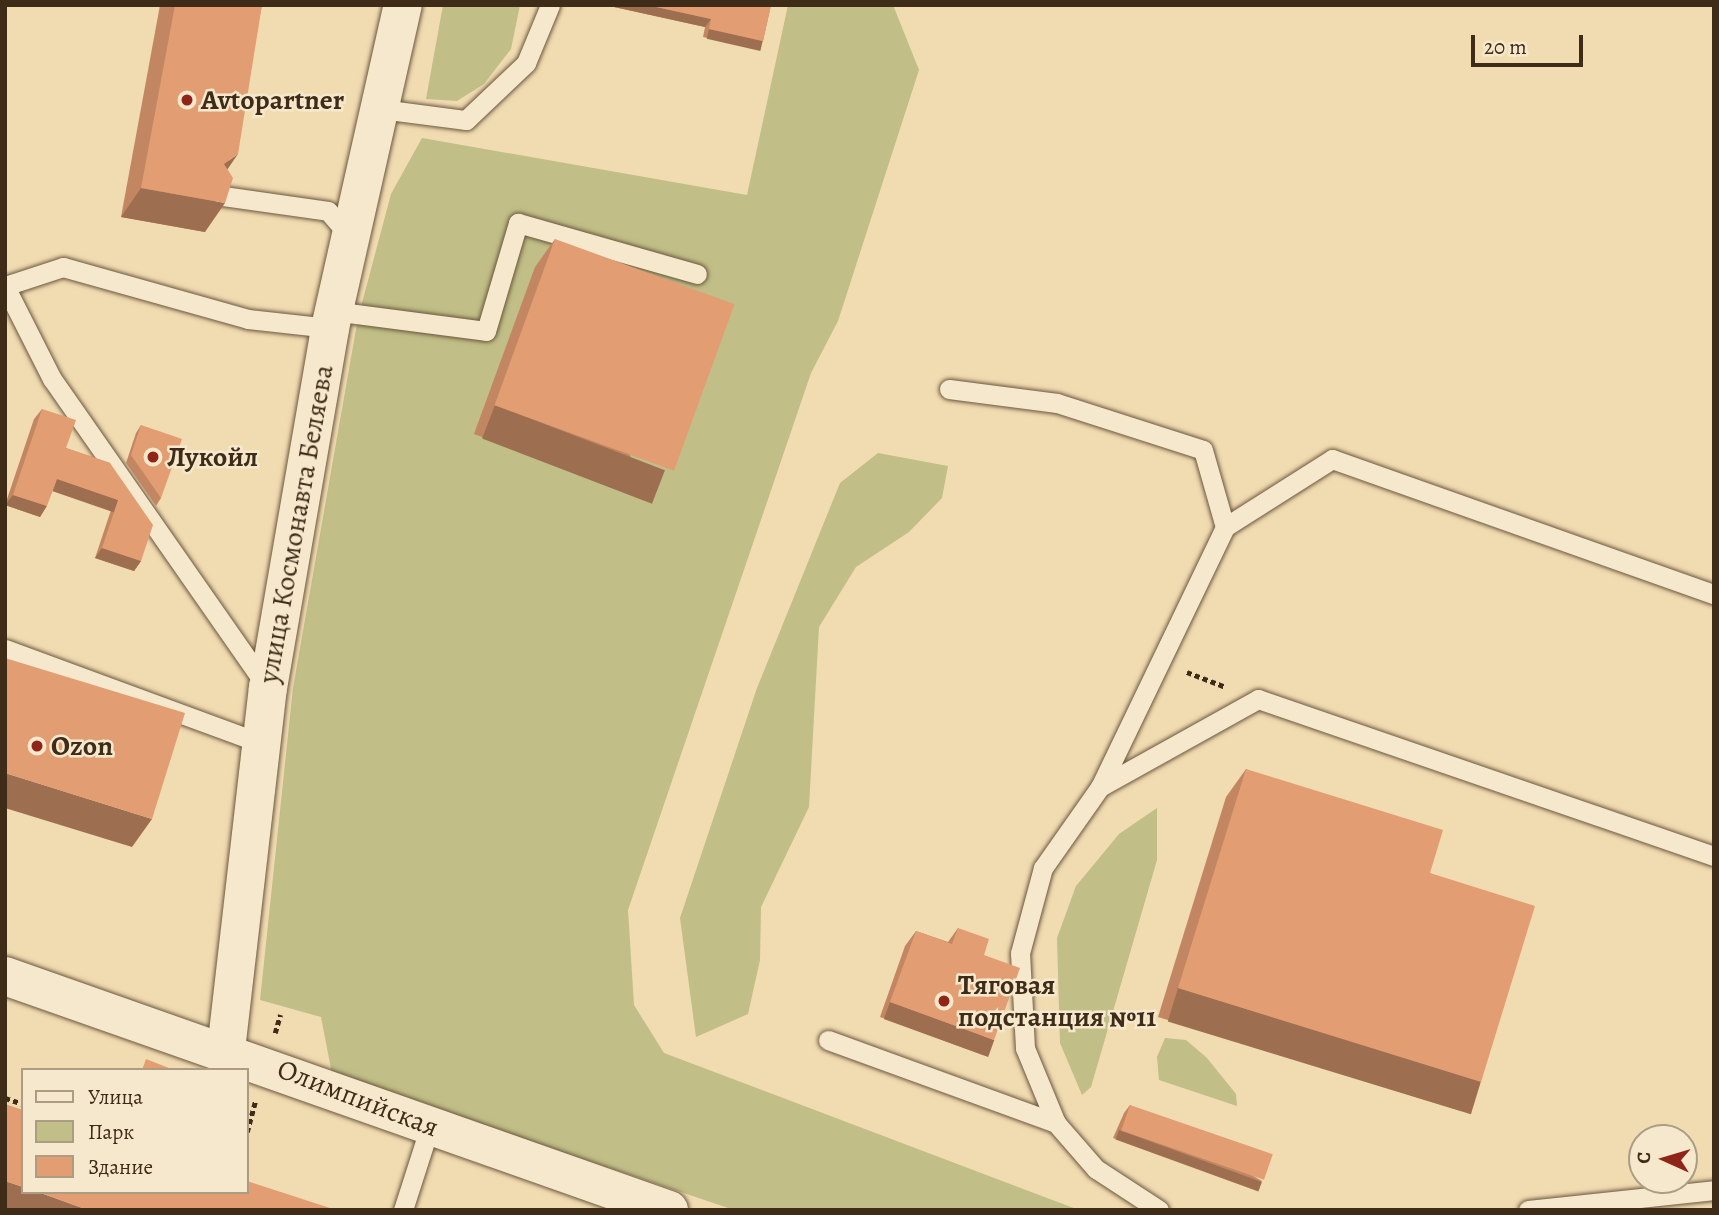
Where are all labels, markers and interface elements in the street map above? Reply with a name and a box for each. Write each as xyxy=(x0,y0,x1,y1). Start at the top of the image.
scale bar xyxy=(1474,21,1586,65)
text: 20 m xyxy=(1484,33,1527,61)
place label: Avtopartner xyxy=(201,83,344,117)
marker: Avtopartner xyxy=(179,92,195,108)
street label: улица Космонавта Беляева xyxy=(251,362,341,686)
place label: Лукойл xyxy=(167,440,258,474)
marker: Лукойл xyxy=(145,449,161,465)
place label: Ozon xyxy=(51,729,113,763)
marker: Ozon xyxy=(29,738,45,754)
place label: Тяговая подстанция №11 xyxy=(958,968,1156,1034)
marker: Тяговая подстанция №11 xyxy=(936,993,952,1009)
street label: Олимпийская xyxy=(273,1052,443,1144)
legend xyxy=(21,1068,248,1194)
text: Улица xyxy=(88,1083,143,1111)
text: Парк xyxy=(88,1118,134,1146)
north arrow xyxy=(1628,1124,1698,1194)
text: С xyxy=(1631,1151,1657,1164)
text: Здание xyxy=(88,1153,153,1181)

